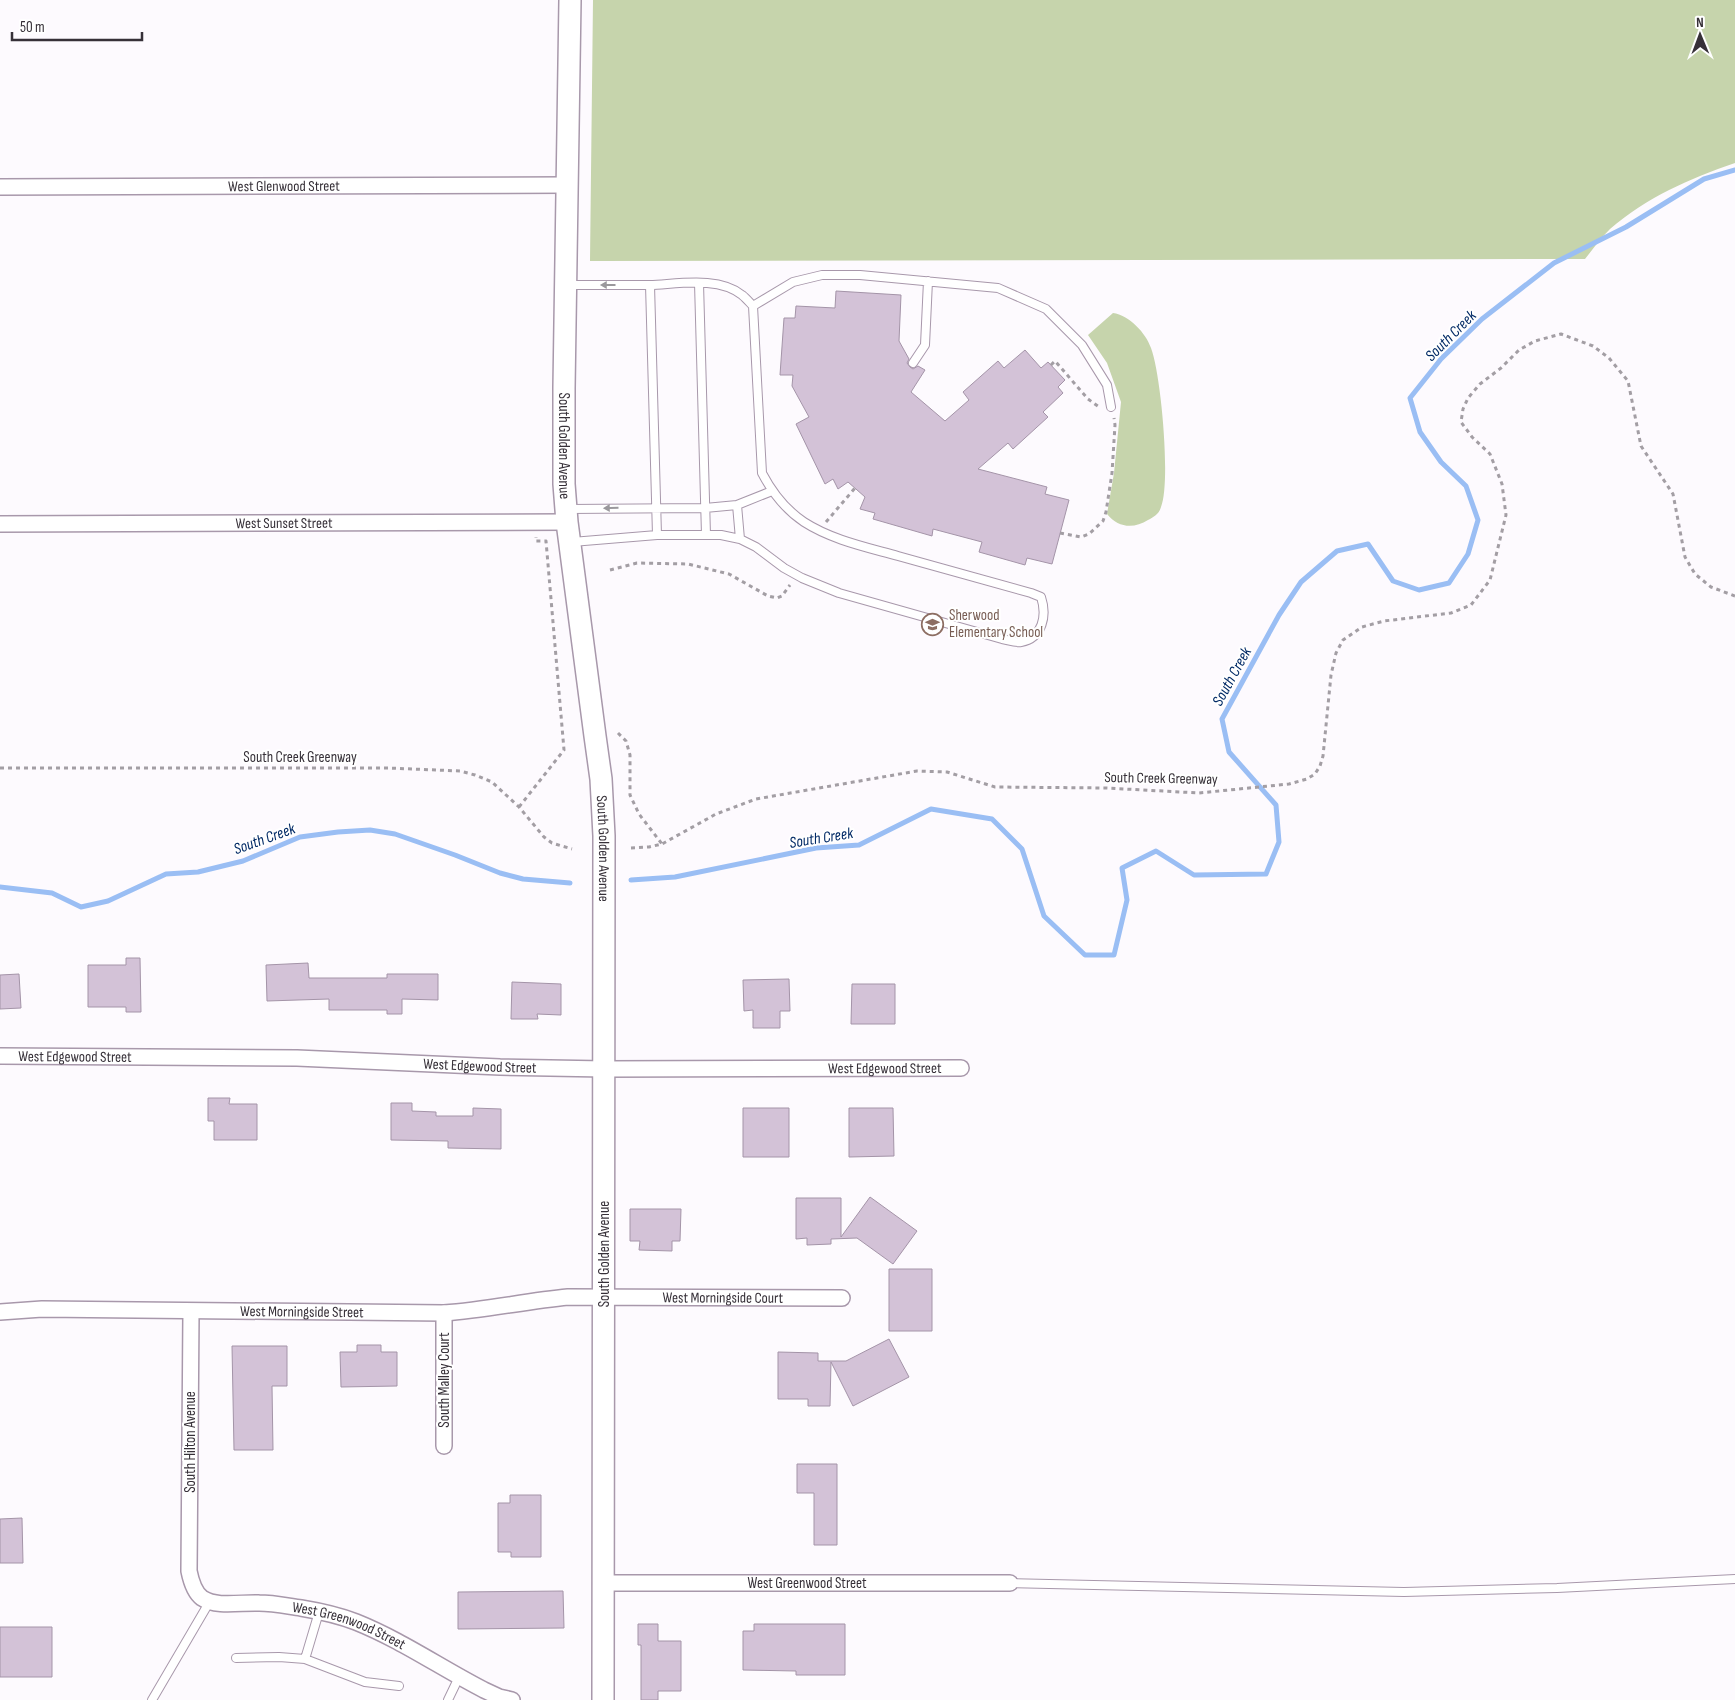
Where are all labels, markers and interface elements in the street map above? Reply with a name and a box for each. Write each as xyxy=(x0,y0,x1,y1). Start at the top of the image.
scale bar xyxy=(12,10,142,42)
north arrow xyxy=(1675,10,1725,60)
text: N xyxy=(1696,14,1704,31)
text: 50 m xyxy=(20,18,45,37)
street label: West Glenwood Street xyxy=(228,177,340,196)
one-way arrow xyxy=(600,281,616,289)
water label: South Creek xyxy=(1422,306,1481,365)
street label: South Golden Avenue xyxy=(554,393,574,500)
one-way arrow xyxy=(602,505,618,513)
street label: West Sunset Street xyxy=(235,514,333,533)
place label: Sherwood Elementary School xyxy=(949,606,1043,642)
school or university icon: Sherwood Elementary School xyxy=(921,612,945,636)
water label: South Creek xyxy=(1208,643,1257,709)
street label: South Creek Greenway xyxy=(243,748,357,767)
street label: South Creek Greenway xyxy=(1104,768,1218,789)
street label: South Golden Avenue xyxy=(592,795,613,902)
water label: South Creek xyxy=(231,819,299,859)
water label: South Creek xyxy=(788,824,855,853)
street label: West Edgewood Street xyxy=(18,1047,132,1067)
street label: West Edgewood Street xyxy=(423,1055,537,1078)
street label: West Edgewood Street xyxy=(828,1059,942,1078)
street label: South Golden Avenue xyxy=(595,1201,614,1307)
street label: West Morningside Court xyxy=(662,1288,784,1308)
street label: West Morningside Street xyxy=(240,1302,364,1322)
street label: South Malley Court xyxy=(435,1332,454,1428)
street label: South Hilton Avenue xyxy=(181,1391,200,1493)
street label: West Greenwood Street xyxy=(747,1574,867,1593)
street label: West Greenwood Street xyxy=(291,1598,409,1654)

